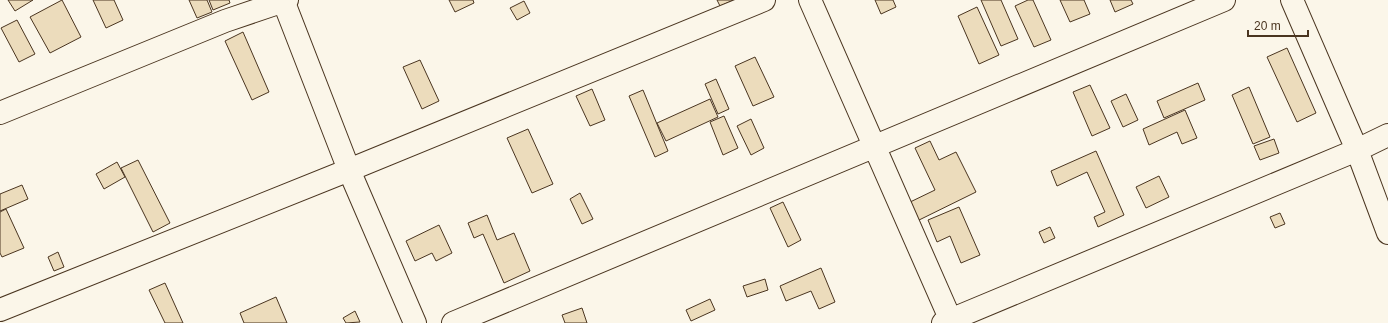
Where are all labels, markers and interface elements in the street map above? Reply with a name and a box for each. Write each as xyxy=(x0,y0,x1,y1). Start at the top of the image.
scale bar xyxy=(1248,12,1308,38)
text: 20 m xyxy=(1254,19,1281,33)

